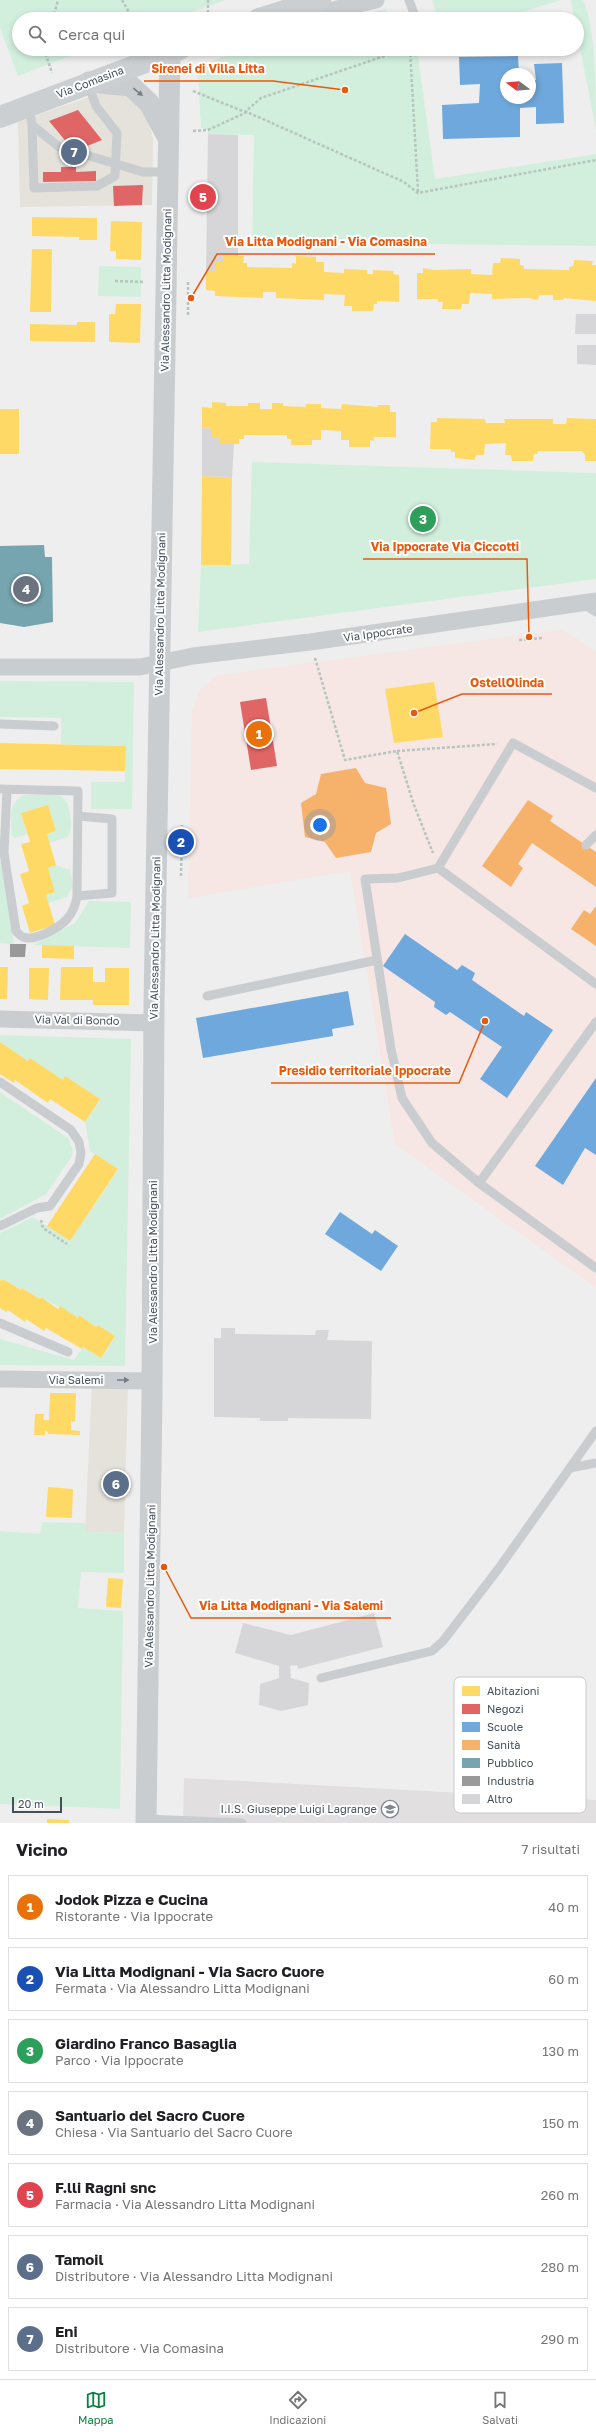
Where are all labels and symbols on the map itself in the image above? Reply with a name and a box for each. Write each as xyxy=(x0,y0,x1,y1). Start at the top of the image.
callout: Sirenei di Villa Litta xyxy=(144,57,273,81)
text: Sirenei di Villa Litta xyxy=(151,61,265,76)
street label: Via Comasina xyxy=(54,63,125,100)
north arrow xyxy=(500,68,536,104)
one-way arrow xyxy=(133,88,144,97)
pin: 7 xyxy=(61,137,87,167)
pin: 5 xyxy=(190,182,216,212)
street label: Via Alessandro Litta Modignani xyxy=(158,208,173,372)
callout: Via Litta Modignani - Via Comasina xyxy=(217,230,435,254)
text: Via Litta Modignani - Via Comasina xyxy=(225,234,427,249)
pin: 3 xyxy=(410,504,436,534)
street label: Via Alessandro Litta Modignani xyxy=(152,532,167,696)
callout: Via Ippocrate Via Ciccotti xyxy=(363,535,527,559)
text: Via Ippocrate Via Ciccotti xyxy=(371,539,519,554)
pin: 4 xyxy=(13,574,39,604)
street label: Via Ippocrate xyxy=(342,621,413,644)
callout: OstellOlinda xyxy=(462,670,552,694)
text: OstellOlinda xyxy=(470,675,544,690)
pin: 1 xyxy=(246,719,272,749)
your location xyxy=(310,815,330,835)
pin: 2 xyxy=(168,827,194,857)
street label: Via Alessandro Litta Modignani xyxy=(147,856,162,1020)
street label: Via Val di Bondo xyxy=(34,1012,120,1027)
callout: Presidio territoriale Ippocrate xyxy=(271,1059,459,1083)
text: Presidio territoriale Ippocrate xyxy=(279,1063,451,1078)
street label: Via Alessandro Litta Modignani xyxy=(146,1180,159,1344)
street label: Via Salemi xyxy=(48,1373,104,1386)
one-way arrow xyxy=(117,1377,130,1383)
pin: 6 xyxy=(103,1469,129,1499)
street label: Via Alessandro Litta Modignani xyxy=(142,1504,157,1668)
callout: Via Litta Modignani - Via Salemi xyxy=(191,1594,391,1618)
text: Via Litta Modignani - Via Salemi xyxy=(199,1598,383,1613)
legend xyxy=(454,1677,586,1813)
text: Abitazioni xyxy=(487,1684,540,1697)
text: Negozi xyxy=(487,1702,524,1715)
text: Scuole xyxy=(487,1720,523,1733)
text: Sanità xyxy=(487,1738,521,1751)
text: Pubblico xyxy=(487,1756,534,1769)
text: Industria xyxy=(487,1774,534,1787)
text: Altro xyxy=(487,1792,513,1805)
scale bar xyxy=(12,1795,62,1814)
school or university icon: I.I.S. Giuseppe Luigi Lagrange xyxy=(380,1799,400,1819)
place label: I.I.S. Giuseppe Luigi Lagrange xyxy=(221,1802,377,1815)

